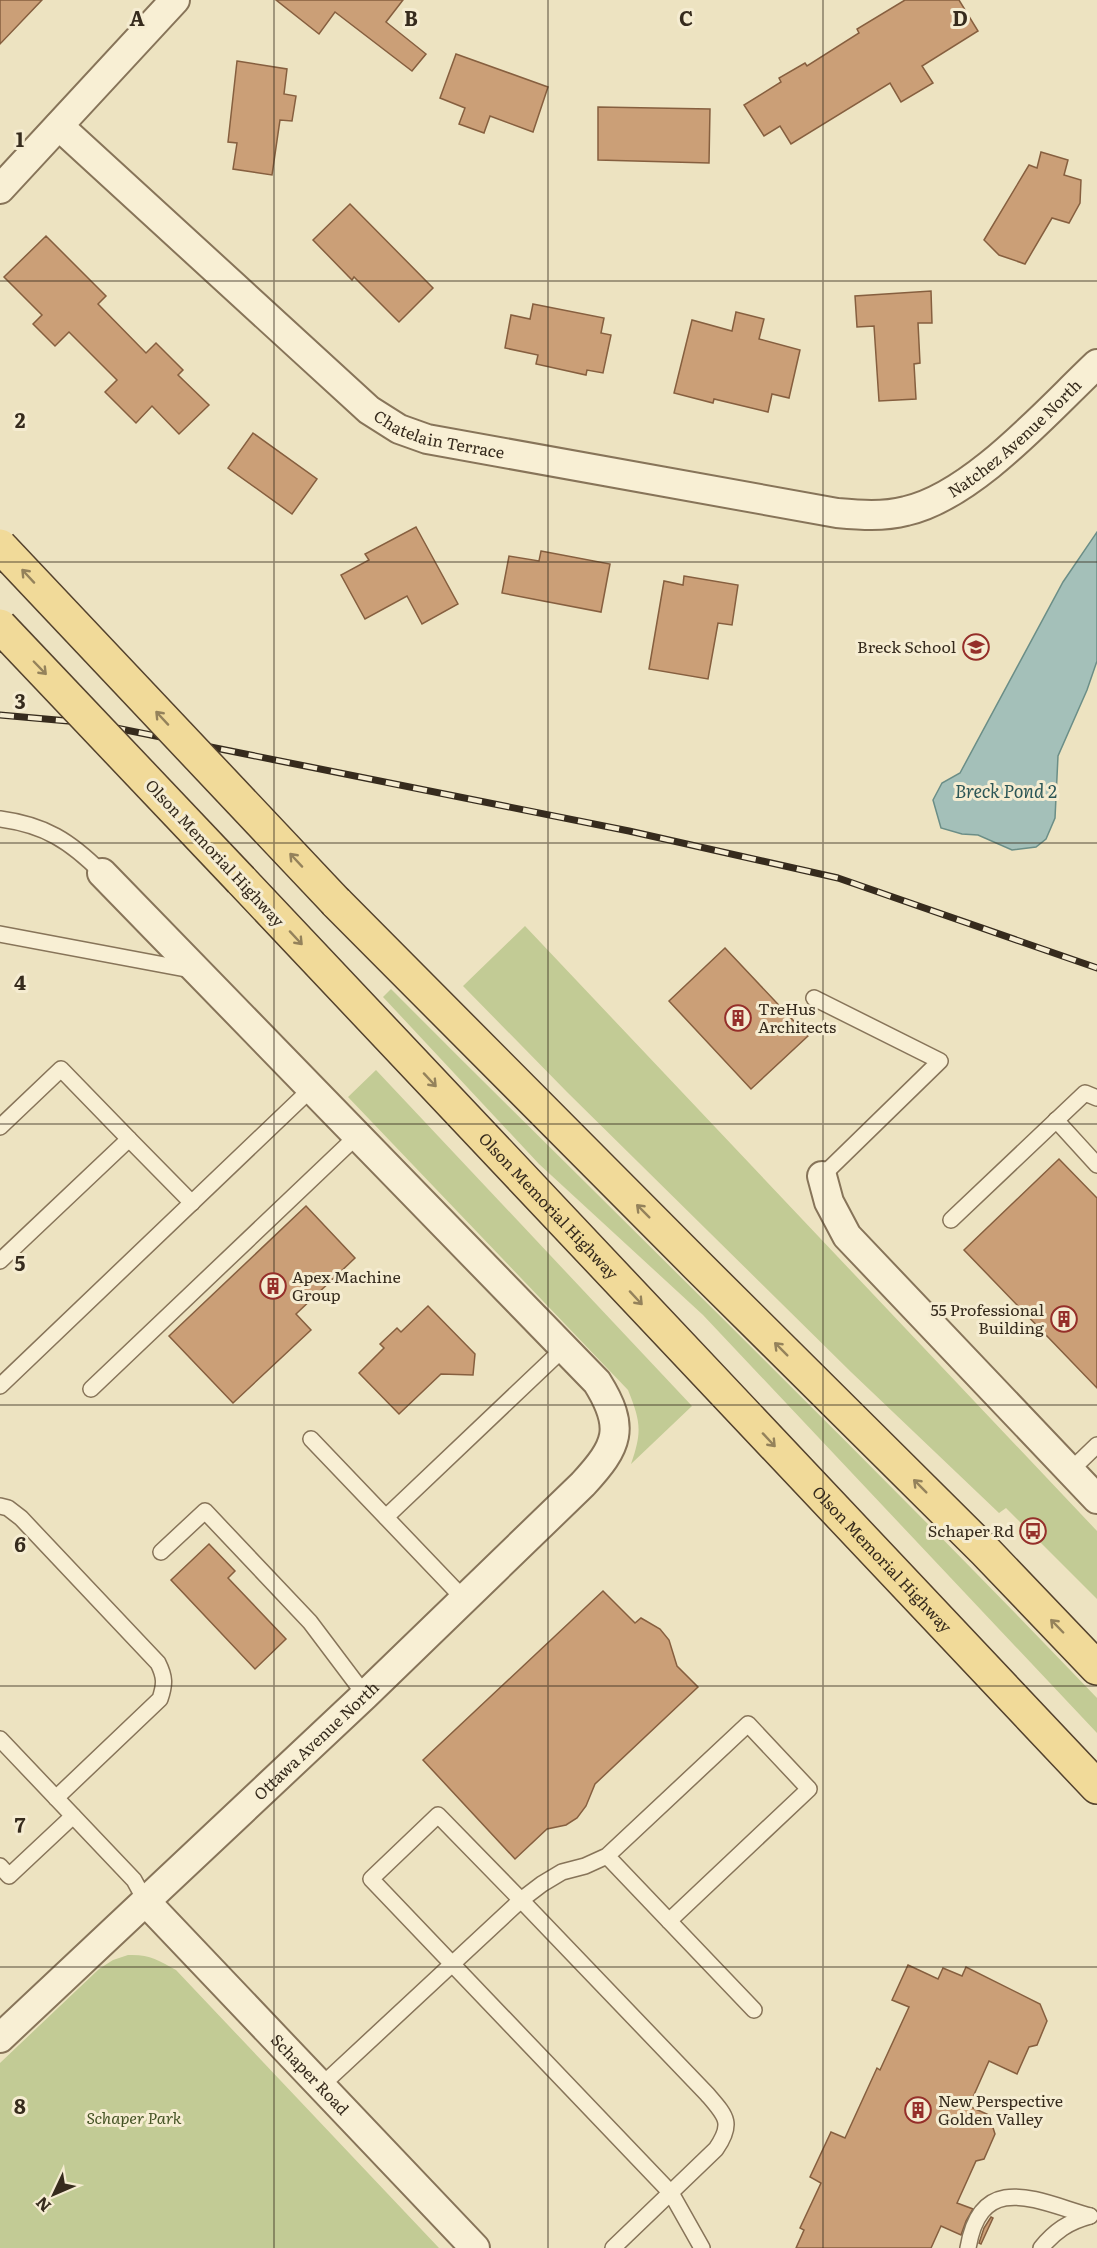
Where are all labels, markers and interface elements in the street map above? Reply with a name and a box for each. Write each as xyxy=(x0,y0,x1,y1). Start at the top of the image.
text: A xyxy=(129,2,145,32)
text: B xyxy=(404,2,418,32)
text: C xyxy=(679,2,693,32)
text: D xyxy=(952,2,968,32)
text: 1 xyxy=(16,123,24,153)
street label: Natchez Avenue North xyxy=(942,372,1086,502)
street label: Chatelain Terrace xyxy=(369,403,506,464)
text: 2 xyxy=(15,404,26,434)
one-way arrow xyxy=(21,569,35,584)
school or university icon: Breck School xyxy=(961,632,991,662)
place label: Breck School xyxy=(857,634,956,658)
one-way arrow xyxy=(33,660,47,675)
text: 3 xyxy=(14,685,26,715)
one-way arrow xyxy=(155,711,169,726)
street label: Olson Memorial Highway xyxy=(141,773,291,932)
water label: Breck Pond 2 xyxy=(955,777,1057,804)
one-way arrow xyxy=(289,852,303,867)
one-way arrow xyxy=(289,930,303,945)
text: 4 xyxy=(14,966,26,996)
place label: TreHus Architects xyxy=(758,996,836,1038)
building icon: TreHus Architects xyxy=(723,1003,753,1033)
one-way arrow xyxy=(422,1072,437,1087)
street label: Olson Memorial Highway xyxy=(474,1126,625,1285)
one-way arrow xyxy=(636,1204,651,1219)
text: 5 xyxy=(15,1247,26,1277)
place label: Apex Machine Group xyxy=(292,1264,401,1306)
building icon: Apex Machine Group xyxy=(258,1271,288,1301)
one-way arrow xyxy=(628,1290,642,1305)
place label: 55 Professional Building xyxy=(930,1297,1044,1339)
building icon: 55 Professional Building xyxy=(1049,1304,1079,1334)
one-way arrow xyxy=(774,1342,789,1357)
one-way arrow xyxy=(762,1432,777,1447)
one-way arrow xyxy=(912,1479,927,1494)
street label: Olson Memorial Highway xyxy=(807,1480,959,1638)
bus stop icon: Schaper Rd xyxy=(1018,1516,1048,1546)
place label: Schaper Rd xyxy=(928,1518,1014,1542)
text: 6 xyxy=(14,1528,26,1558)
one-way arrow xyxy=(1049,1618,1064,1633)
street label: Ottawa Avenue North xyxy=(248,1675,384,1805)
text: 7 xyxy=(15,1809,26,1839)
street label: Schaper Road xyxy=(266,2028,355,2120)
place label: New Perspective Golden Valley xyxy=(938,2088,1063,2130)
text: 8 xyxy=(14,2090,26,2120)
building icon: New Perspective Golden Valley xyxy=(903,2095,933,2125)
park label: Schaper Park xyxy=(87,2105,182,2129)
north arrow xyxy=(24,2164,84,2224)
text: N xyxy=(29,2192,56,2218)

